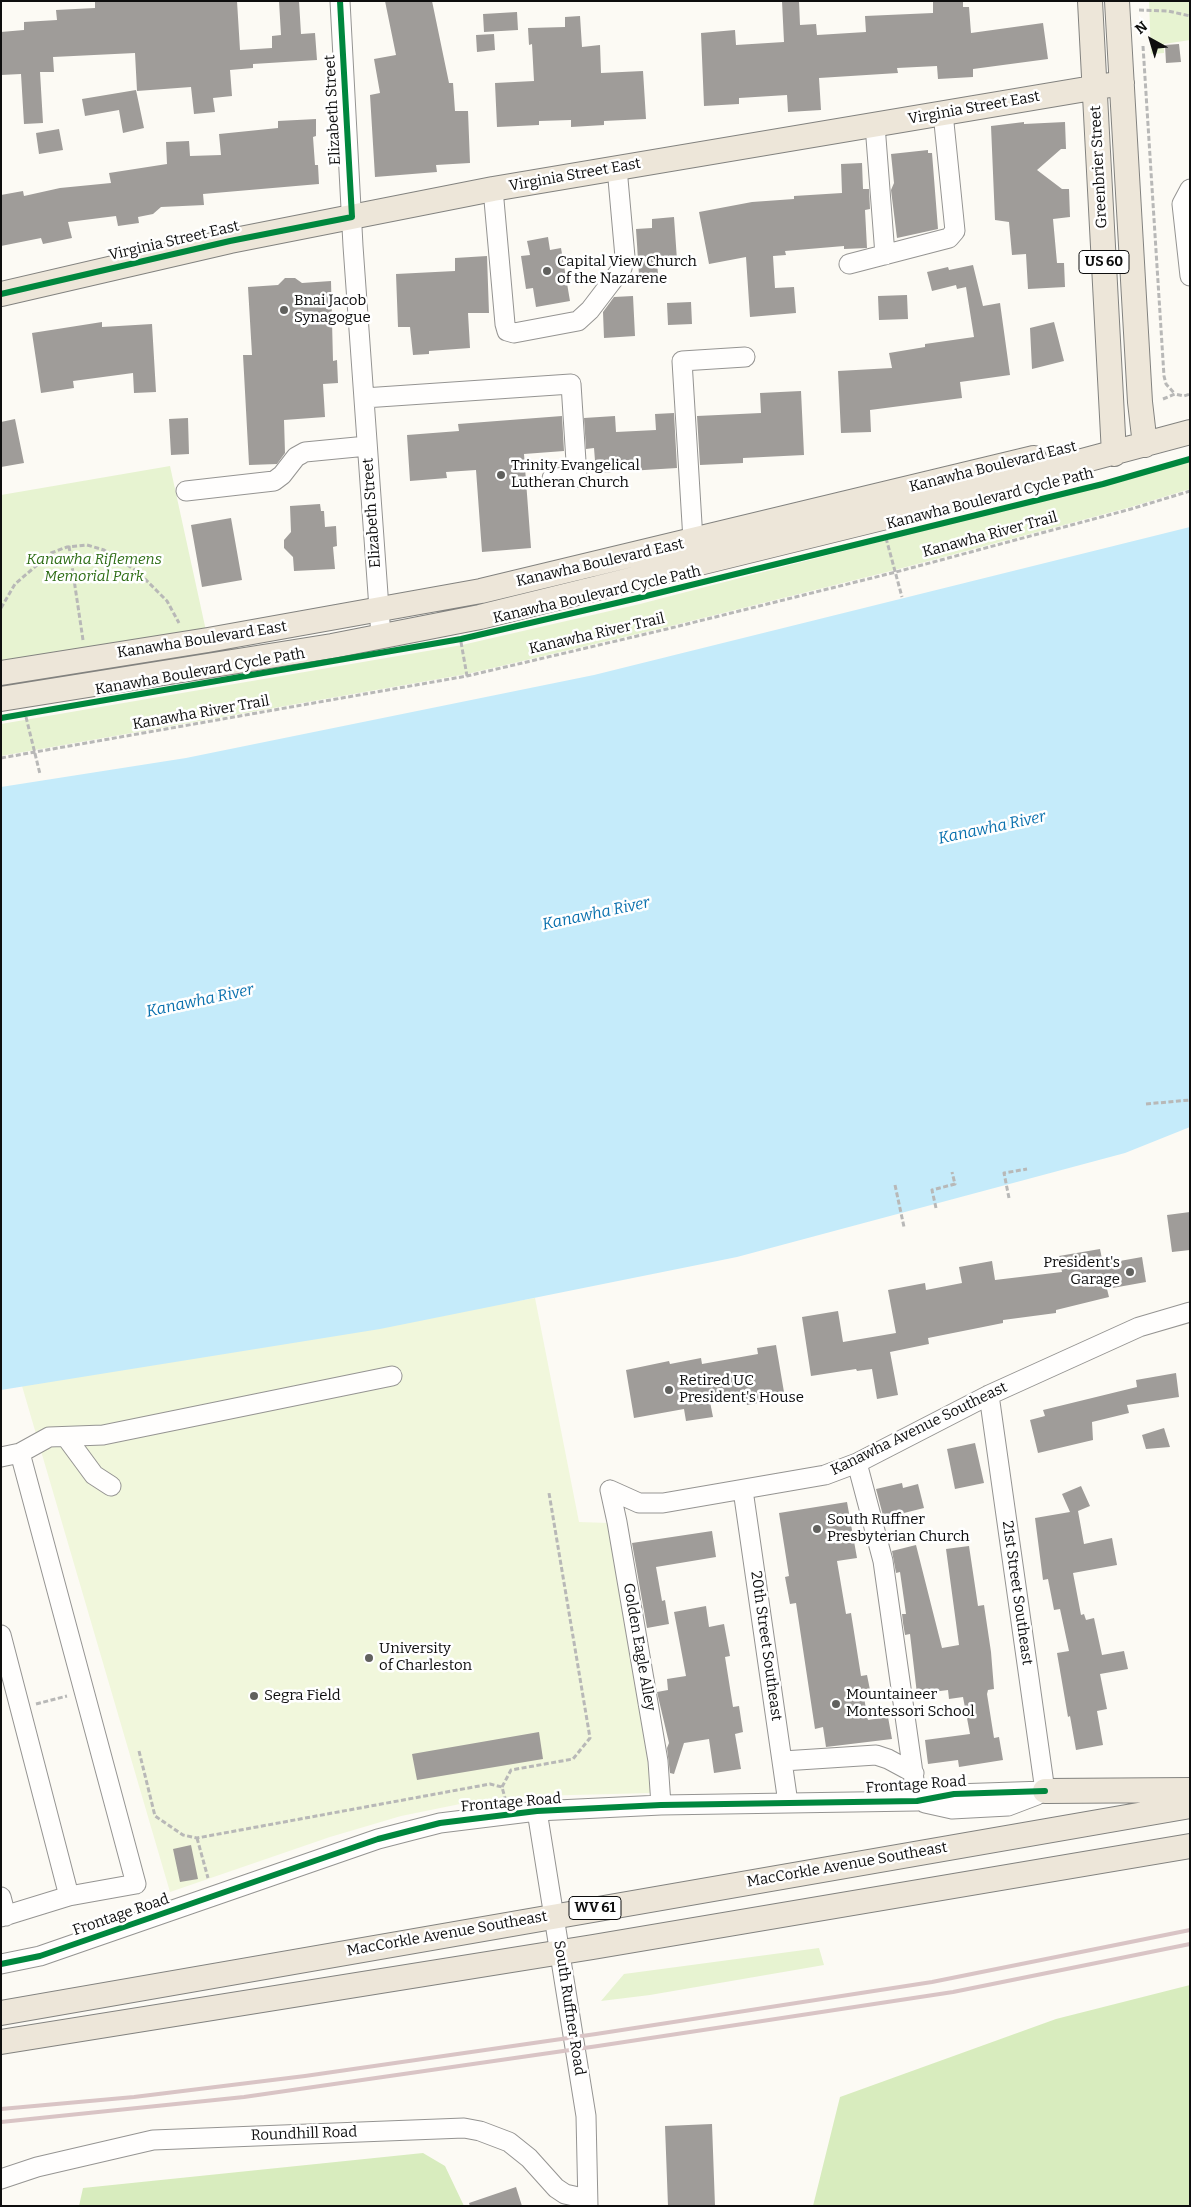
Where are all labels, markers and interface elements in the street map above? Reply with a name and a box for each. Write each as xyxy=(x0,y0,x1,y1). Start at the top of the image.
north arrow xyxy=(1126,15,1176,65)
text: N xyxy=(1132,18,1151,38)
street label: Elizabeth Street xyxy=(321,54,345,166)
street label: Virginia Street East xyxy=(907,88,1041,128)
street label: Greenbrier Street xyxy=(1087,105,1111,229)
street label: Virginia Street East xyxy=(508,155,642,195)
street label: Virginia Street East xyxy=(107,217,241,265)
road number: US 60 xyxy=(1079,250,1129,274)
place label: Capital View Church of the Nazarene xyxy=(557,253,697,288)
marker: Capital View Church of the Nazarene xyxy=(541,265,553,277)
place label: Bnai Jacob Synagogue xyxy=(294,292,371,327)
marker: Bnai Jacob Synagogue xyxy=(278,304,290,316)
street label: Kanawha Boulevard East xyxy=(908,438,1078,496)
street label: Elizabeth Street xyxy=(359,457,385,569)
place label: Trinity Evangelical Lutheran Church xyxy=(511,457,640,492)
street label: Kanawha Boulevard Cycle Path xyxy=(885,465,1095,533)
marker: Trinity Evangelical Lutheran Church xyxy=(495,469,507,481)
street label: Kanawha River Trail xyxy=(921,508,1059,562)
street label: Kanawha Boulevard East xyxy=(514,535,686,591)
park label: Kanawha Riflemens Memorial Park xyxy=(26,551,162,586)
street label: Kanawha Boulevard Cycle Path xyxy=(491,562,703,628)
street label: Kanawha River Trail xyxy=(527,610,667,658)
street label: Kanawha Boulevard East xyxy=(116,618,288,662)
street label: Kanawha Boulevard Cycle Path xyxy=(94,645,306,699)
street label: Kanawha River Trail xyxy=(131,692,271,734)
water label: Kanawha River xyxy=(936,807,1048,849)
water label: Kanawha River xyxy=(540,893,652,935)
water label: Kanawha River xyxy=(144,980,256,1022)
place label: President's Garage xyxy=(1043,1254,1120,1289)
marker: President's Garage xyxy=(1124,1266,1136,1278)
place label: Retired UC President's House xyxy=(679,1372,804,1407)
street label: Kanawha Avenue Southeast xyxy=(828,1378,1010,1480)
marker: Retired UC President's House xyxy=(663,1384,675,1396)
place label: South Ruffner Presbyterian Church xyxy=(827,1511,970,1546)
street label: 21st Street Southeast xyxy=(998,1520,1036,1666)
marker: South Ruffner Presbyterian Church xyxy=(811,1523,823,1535)
street label: 20th Street Southeast xyxy=(747,1570,785,1722)
street label: Golden Eagle Alley xyxy=(619,1582,659,1712)
place label: University of Charleston xyxy=(379,1640,472,1675)
marker: University of Charleston xyxy=(363,1652,375,1664)
place label: Mountaineer Montessori School xyxy=(846,1686,975,1721)
place label: Segra Field xyxy=(264,1687,341,1705)
marker: Segra Field xyxy=(248,1690,260,1702)
marker: Mountaineer Montessori School xyxy=(830,1698,842,1710)
street label: Frontage Road xyxy=(865,1773,967,1797)
street label: Frontage Road xyxy=(460,1790,562,1816)
street label: MacCorkle Avenue Southeast xyxy=(745,1839,949,1891)
street label: Frontage Road xyxy=(70,1890,172,1940)
road number: WV 61 xyxy=(569,1896,621,1920)
street label: MacCorkle Avenue Southeast xyxy=(345,1908,549,1960)
street label: South Ruffner Road xyxy=(549,1939,589,2077)
street label: Roundhill Road xyxy=(250,2123,358,2145)

